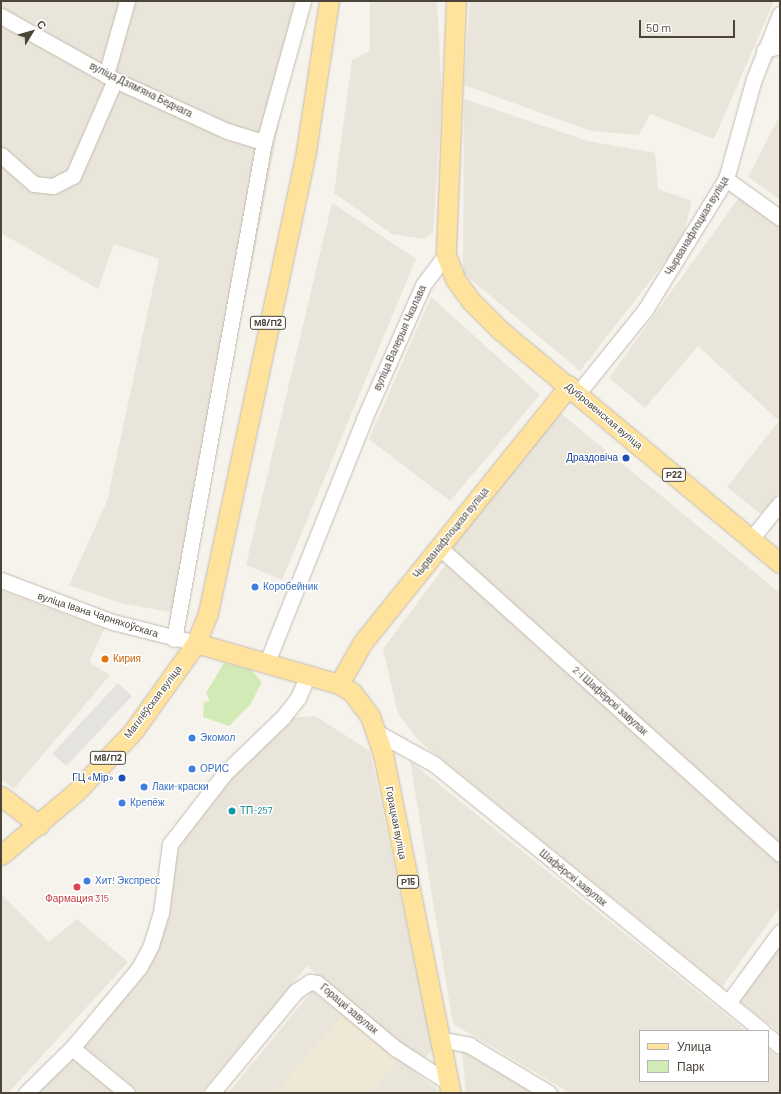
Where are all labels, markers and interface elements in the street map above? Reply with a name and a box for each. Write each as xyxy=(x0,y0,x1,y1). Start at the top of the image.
north arrow xyxy=(12,12,52,52)
scale bar xyxy=(641,12,737,38)
text: С xyxy=(34,17,50,32)
text: 50 m xyxy=(646,20,671,34)
street label: вуліца Дзямʼяна Беднага xyxy=(88,60,194,120)
street label: Чырванафлоцкая вуліца xyxy=(663,174,731,278)
street label: вуліца Валерыя Чкалава xyxy=(371,283,429,393)
road number: М8/П2 xyxy=(249,316,287,330)
street label: Дубровенская вуліца xyxy=(563,380,645,452)
place label: Драздовіча xyxy=(566,452,618,464)
marker: Драздовіча xyxy=(621,453,631,463)
road number: Р22 xyxy=(661,468,687,482)
street label: Чырванафлоцкая вуліца xyxy=(411,485,491,581)
place label: Коробейник xyxy=(263,581,318,593)
marker: Коробейник xyxy=(250,582,260,592)
street label: вуліца Івана Чарняхоўскага xyxy=(36,590,160,640)
place label: Кирия xyxy=(113,653,141,665)
marker: Кирия xyxy=(100,654,110,664)
street label: Магілёўская вуліца xyxy=(122,663,184,741)
street label: 2-і Шафёрскі завулак xyxy=(570,664,650,738)
place label: Экомол xyxy=(200,732,235,744)
marker: Экомол xyxy=(187,733,197,743)
road number: М8/П2 xyxy=(89,751,127,765)
place label: ОРИС xyxy=(200,763,229,775)
marker: ОРИС xyxy=(187,764,197,774)
place label: ГЦ «Мір» xyxy=(72,772,114,784)
marker: ГЦ «Мір» xyxy=(117,773,127,783)
place label: Лаки-краски xyxy=(152,781,208,793)
marker: Лаки-краски xyxy=(139,782,149,792)
street label: Горацкая вуліца xyxy=(383,786,409,860)
place label: Крепёж xyxy=(130,797,165,809)
marker: Крепёж xyxy=(117,798,127,808)
place label: ТП-257 xyxy=(240,805,272,817)
marker: ТП-257 xyxy=(227,806,237,816)
street label: Шафёрскі завулак xyxy=(537,847,609,909)
place label: Хит! Экспресс xyxy=(95,875,160,887)
road number: Р15 xyxy=(396,875,420,889)
marker: Хит! Экспресс xyxy=(82,876,92,886)
marker: Фармация 315 xyxy=(72,882,82,892)
place label: Фармация 315 xyxy=(45,893,109,905)
street label: Горацкі завулак xyxy=(318,981,380,1037)
legend xyxy=(639,1030,769,1082)
text: Улица xyxy=(677,1039,711,1053)
text: Парк xyxy=(677,1059,704,1073)

